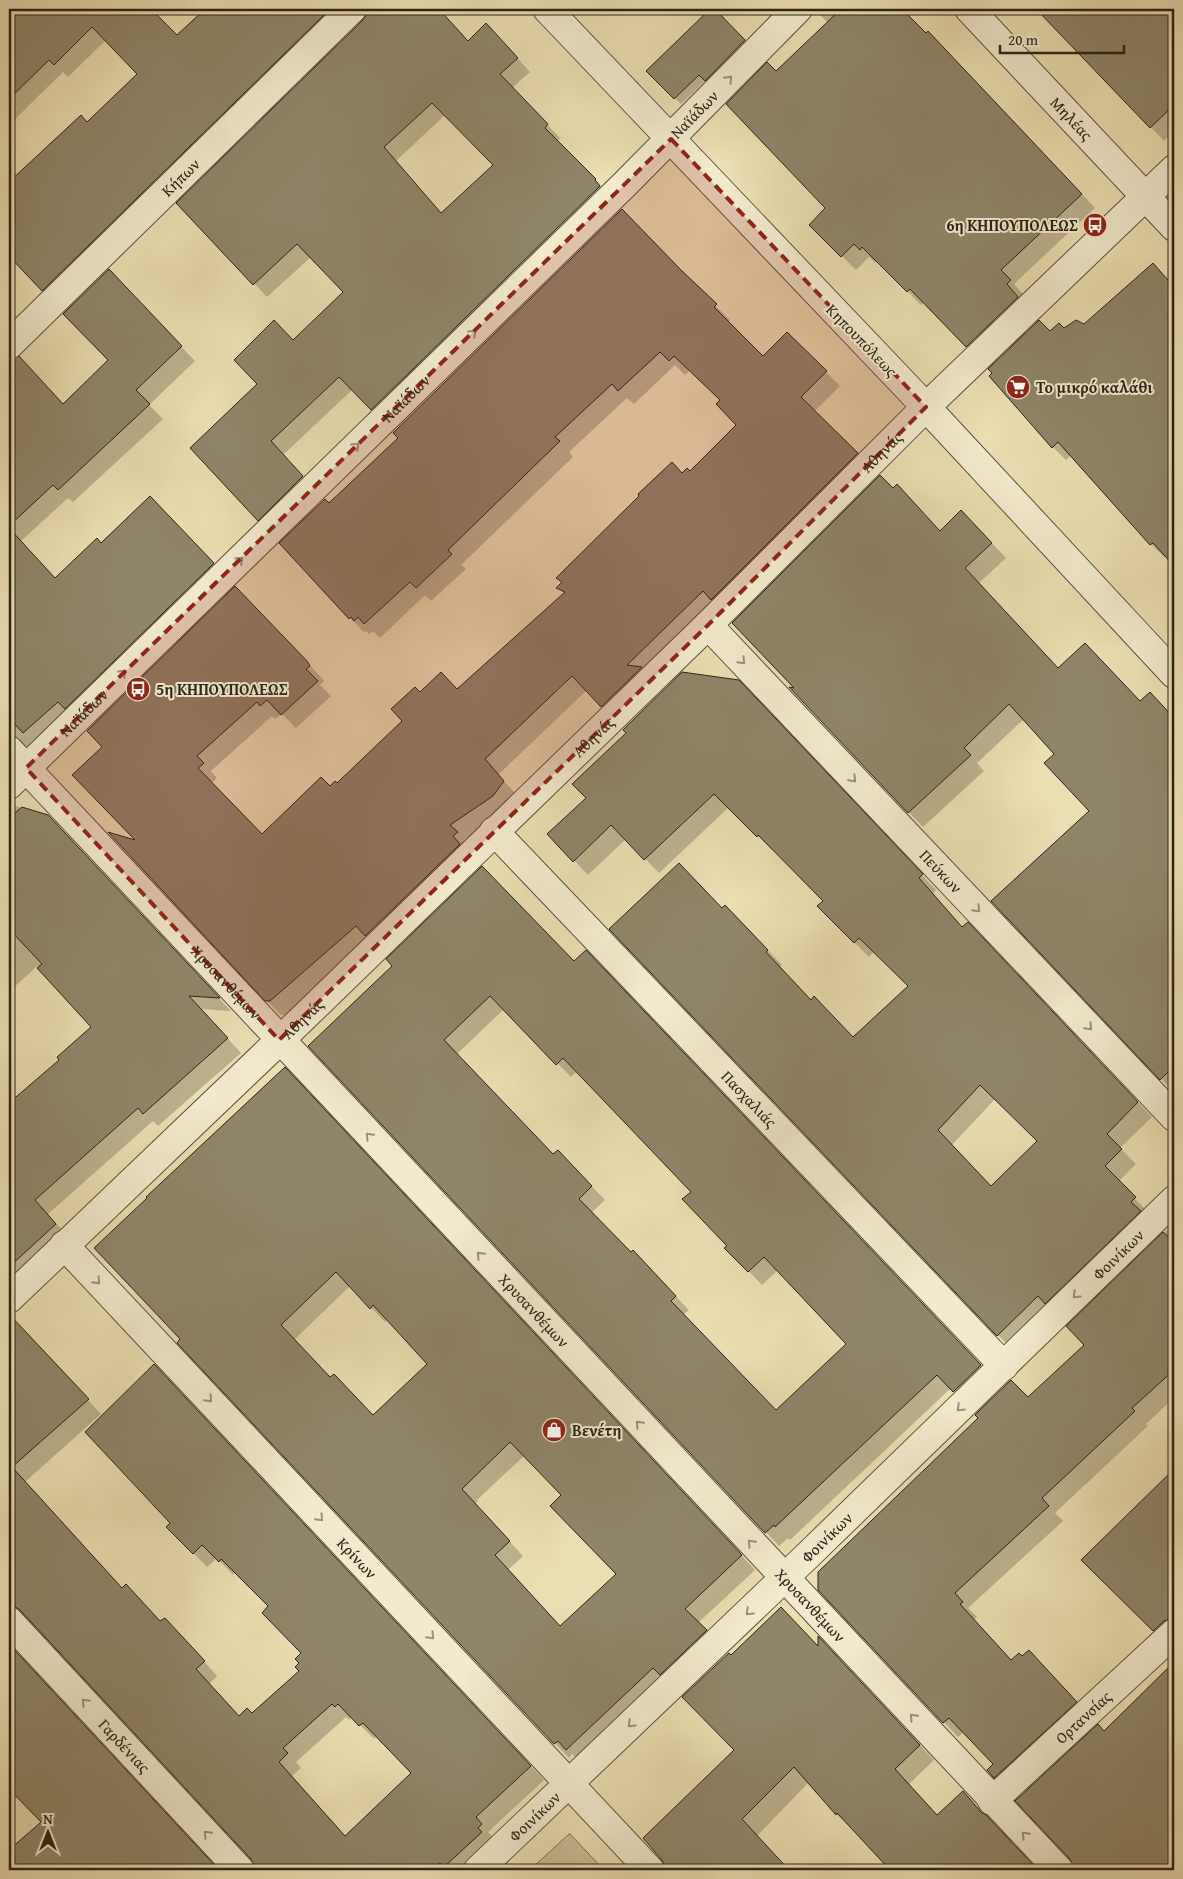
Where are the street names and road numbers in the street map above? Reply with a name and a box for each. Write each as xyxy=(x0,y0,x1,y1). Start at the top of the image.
street label: Ναϊάδων xyxy=(664,84,724,144)
street label: Μηλέας xyxy=(1045,91,1099,146)
street label: Κήπων xyxy=(155,152,205,202)
street label: Κηπουπόλεως xyxy=(821,298,903,382)
street label: Ναϊάδων xyxy=(376,368,435,428)
street label: Αθηνάς xyxy=(855,425,908,478)
street label: Ναϊάδων xyxy=(53,683,113,742)
street label: Αθηνάς xyxy=(567,710,620,763)
street label: Πεύκων xyxy=(914,844,968,899)
street label: Χρυσανθέμων xyxy=(185,939,268,1025)
street label: Αθηνάς xyxy=(276,992,329,1045)
street label: Πασχαλιάς xyxy=(716,1065,783,1133)
street label: Φοινίκων xyxy=(1087,1223,1149,1285)
street label: Χρυσανθέμων xyxy=(493,1268,575,1353)
street label: Φοινίκων xyxy=(795,1506,858,1568)
street label: Κρίνων xyxy=(332,1532,383,1584)
street label: Χρυσανθέμων xyxy=(770,1562,852,1648)
street label: Ορτανσίας xyxy=(1050,1684,1117,1749)
street label: Γαρδένιας xyxy=(93,1713,156,1778)
street label: Φοινίκων xyxy=(503,1785,566,1847)

